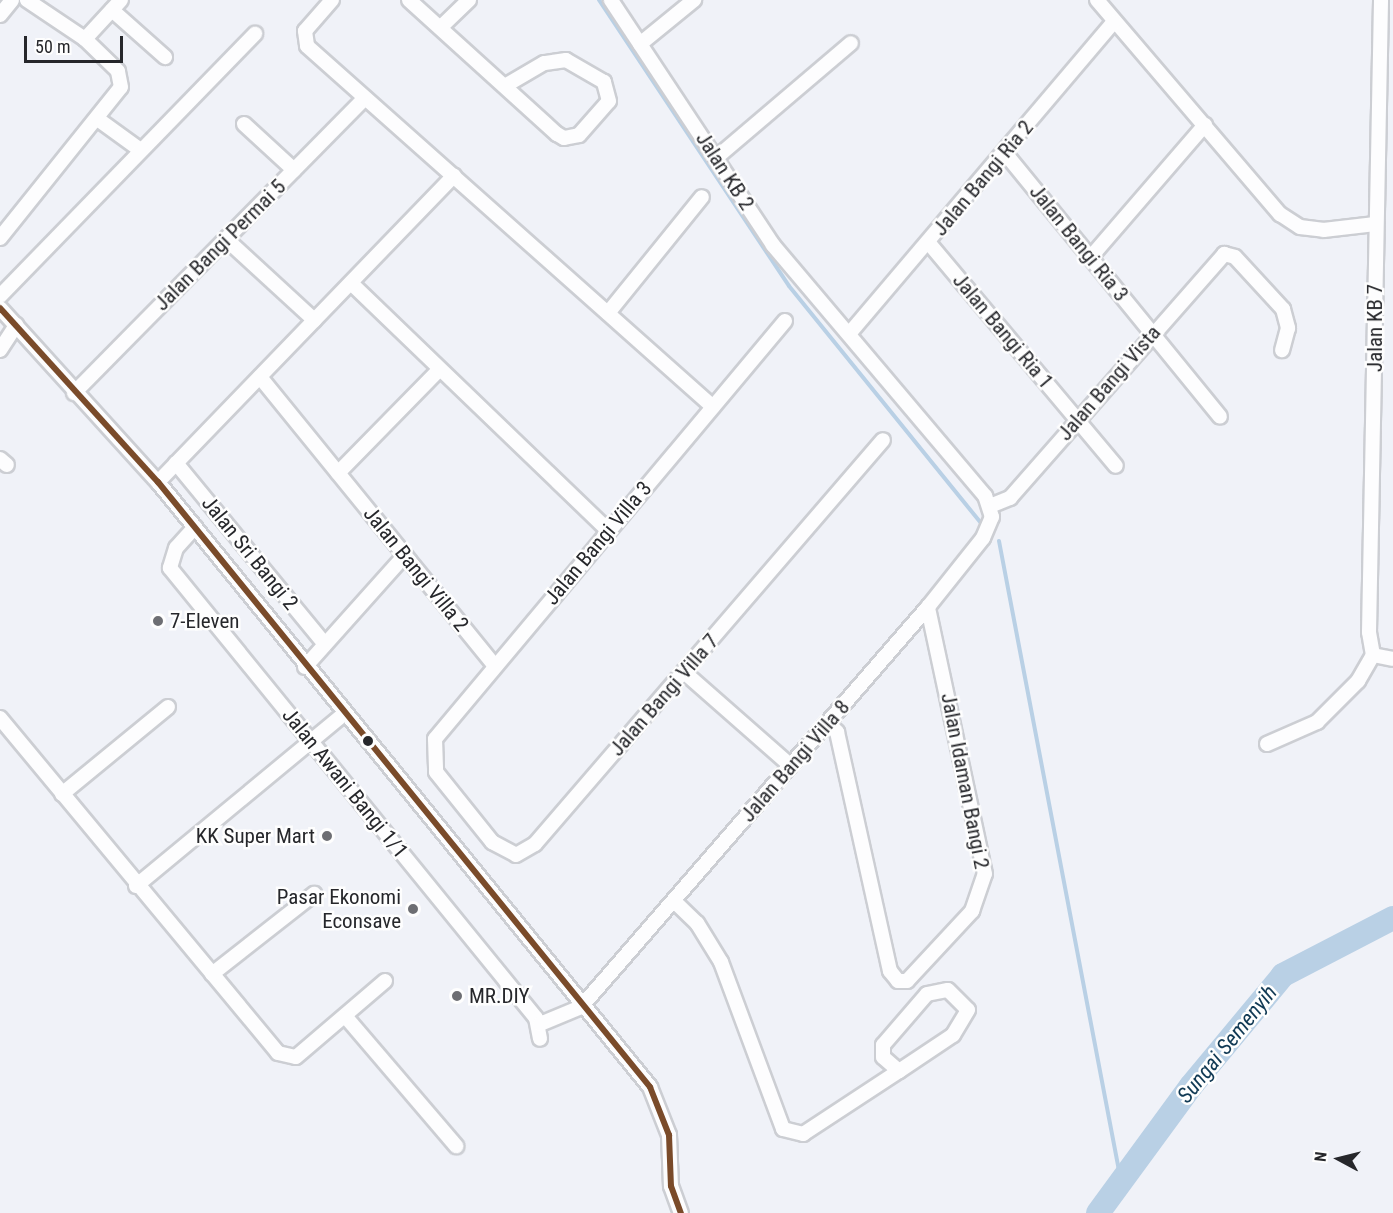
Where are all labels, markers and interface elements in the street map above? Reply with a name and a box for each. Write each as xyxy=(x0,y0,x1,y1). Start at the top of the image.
scale bar xyxy=(27,24,126,62)
text: 50 m xyxy=(35,36,70,57)
street label: Jalan Bangi Ria 2 xyxy=(927,115,1039,241)
street label: Jalan KB 2 xyxy=(690,127,760,215)
street label: Jalan Bangi Permai 5 xyxy=(149,174,291,316)
street label: Jalan Bangi Ria 3 xyxy=(1024,180,1134,306)
street label: Jalan Bangi Ria 1 xyxy=(947,268,1059,394)
street label: Jalan KB 7 xyxy=(1362,284,1388,372)
street label: Jalan Bangi Vista xyxy=(1052,320,1166,446)
street label: Jalan Bangi Villa 3 xyxy=(539,476,657,610)
street label: Jalan Sri Bangi 2 xyxy=(196,491,304,615)
street label: Jalan Bangi Villa 2 xyxy=(358,502,474,636)
place label: 7-Eleven xyxy=(170,608,239,634)
marker: 7-Eleven xyxy=(151,614,165,628)
street label: Jalan Bangi Villa 7 xyxy=(604,629,724,761)
street label: Jalan Idaman Bangi 2 xyxy=(936,691,994,871)
street label: Jalan Bangi Villa 8 xyxy=(735,695,855,827)
street label: Jalan Awani Bangi 1/1 xyxy=(277,703,413,863)
unlabelled marker xyxy=(362,735,374,747)
place label: KK Super Mart xyxy=(196,823,315,849)
marker: KK Super Mart xyxy=(320,829,334,843)
place label: Pasar Ekonomi Econsave xyxy=(277,884,401,934)
marker: Pasar Ekonomi Econsave xyxy=(406,902,420,916)
water label: Sungai Semenyih xyxy=(1171,980,1283,1108)
place label: MR.DIY xyxy=(469,983,530,1009)
marker: MR.DIY xyxy=(450,989,464,1003)
north arrow xyxy=(1309,1129,1369,1189)
text: N xyxy=(1311,1151,1331,1163)

